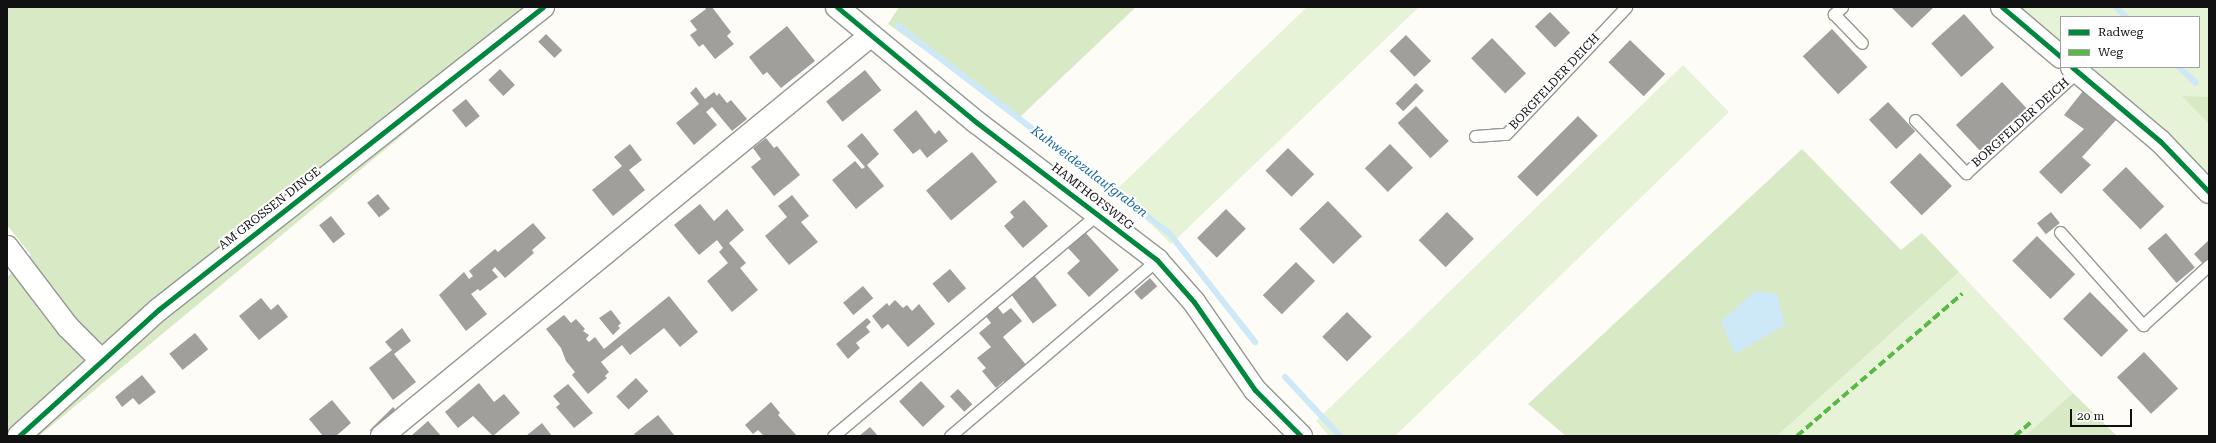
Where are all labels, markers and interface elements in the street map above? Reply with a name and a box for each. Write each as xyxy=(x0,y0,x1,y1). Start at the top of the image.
legend xyxy=(2060,16,2200,68)
text: Radweg xyxy=(2098,25,2143,39)
street label: BORGFELDER DEICH xyxy=(1507,31,1603,133)
text: Weg xyxy=(2098,45,2123,59)
street label: BORGFELDER DEICH xyxy=(1969,76,2073,170)
water label: Kuhweidezulaufgraben xyxy=(1028,123,1150,221)
street label: HAMFHOFSWEG xyxy=(1048,161,1136,233)
street label: AM GROSSEN DINGE xyxy=(216,165,324,253)
scale bar xyxy=(2072,401,2134,427)
text: 20 m xyxy=(2077,409,2104,423)

